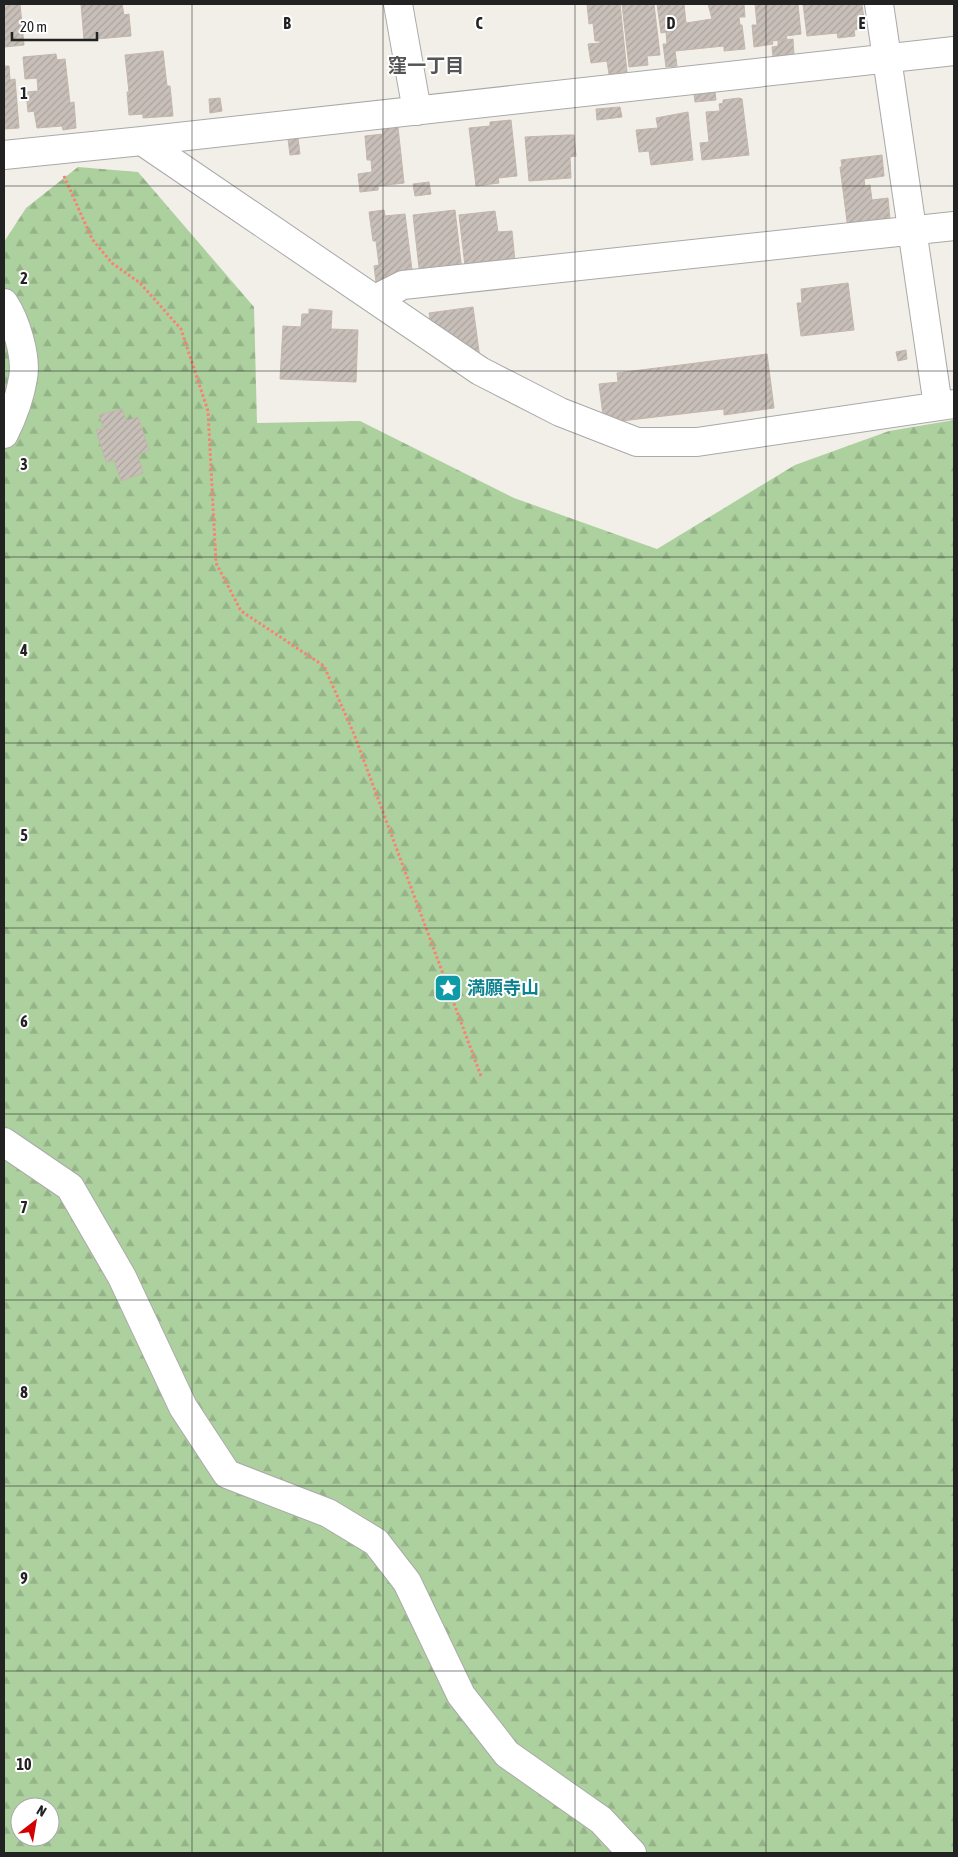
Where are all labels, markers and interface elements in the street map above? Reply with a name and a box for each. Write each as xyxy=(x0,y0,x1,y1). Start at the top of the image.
scale bar xyxy=(12,10,98,42)
text: B xyxy=(283,14,291,32)
text: C xyxy=(475,14,483,32)
text: D xyxy=(667,14,676,32)
text: E xyxy=(859,14,866,32)
text: 20 m xyxy=(20,18,47,35)
district label: 窪一丁目 xyxy=(388,54,464,76)
text: 1 xyxy=(20,84,28,102)
text: 2 xyxy=(20,269,28,287)
text: 3 xyxy=(20,455,28,473)
text: 4 xyxy=(19,641,28,659)
text: 5 xyxy=(20,826,28,844)
place icon: 満願寺山 xyxy=(433,973,463,1003)
place label: 満願寺山 xyxy=(467,977,539,998)
text: 6 xyxy=(20,1012,28,1030)
text: 7 xyxy=(20,1198,28,1216)
text: 8 xyxy=(20,1383,28,1401)
text: 9 xyxy=(20,1569,28,1587)
text: 10 xyxy=(16,1755,32,1773)
north arrow xyxy=(10,1797,60,1847)
text: N xyxy=(34,1802,49,1820)

